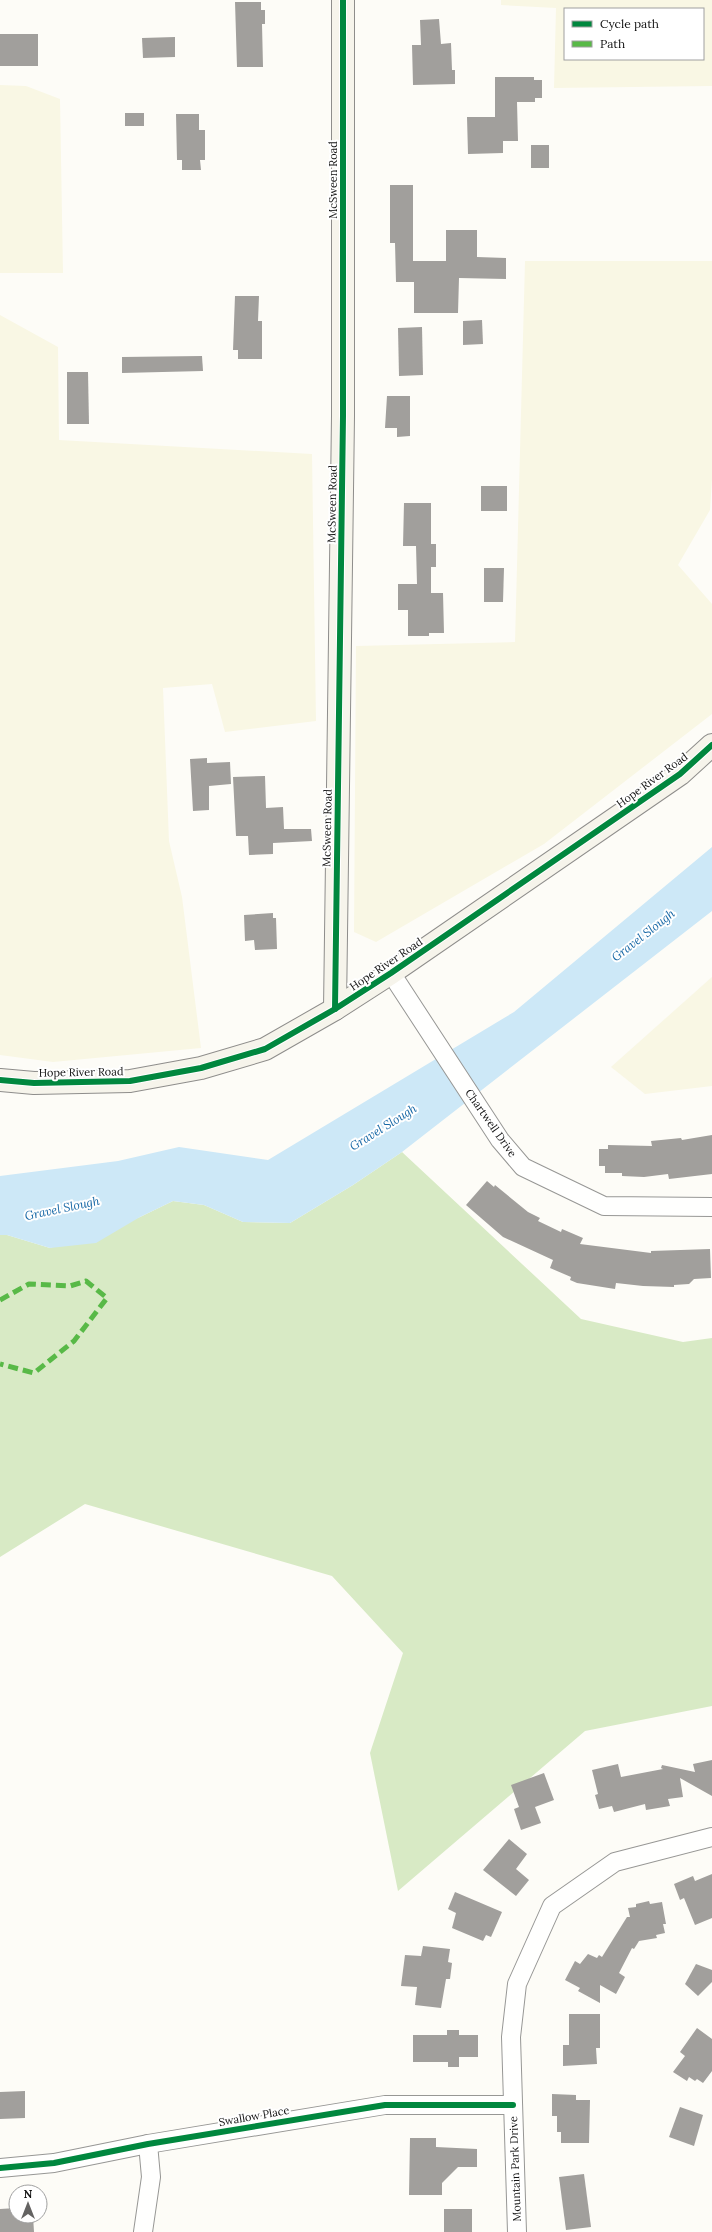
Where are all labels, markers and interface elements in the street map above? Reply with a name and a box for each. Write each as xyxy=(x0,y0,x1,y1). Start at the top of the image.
legend xyxy=(564,8,704,60)
text: Cycle path xyxy=(600,16,659,31)
text: Path xyxy=(600,36,625,51)
street label: McSween Road xyxy=(326,141,340,219)
street label: McSween Road xyxy=(324,465,340,543)
street label: Hope River Road xyxy=(614,749,691,811)
street label: McSween Road xyxy=(319,789,335,867)
water label: Gravel Slough xyxy=(608,906,678,964)
street label: Hope River Road xyxy=(347,934,425,994)
street label: Hope River Road xyxy=(38,1064,124,1080)
street label: Chartwell Drive xyxy=(462,1086,520,1160)
water label: Gravel Slough xyxy=(347,1100,419,1154)
water label: Gravel Slough xyxy=(23,1193,101,1223)
street label: Swallow Place xyxy=(218,2103,291,2129)
street label: Mountain Park Drive xyxy=(506,2116,524,2222)
north arrow xyxy=(8,2184,48,2224)
text: N xyxy=(24,2187,33,2201)

